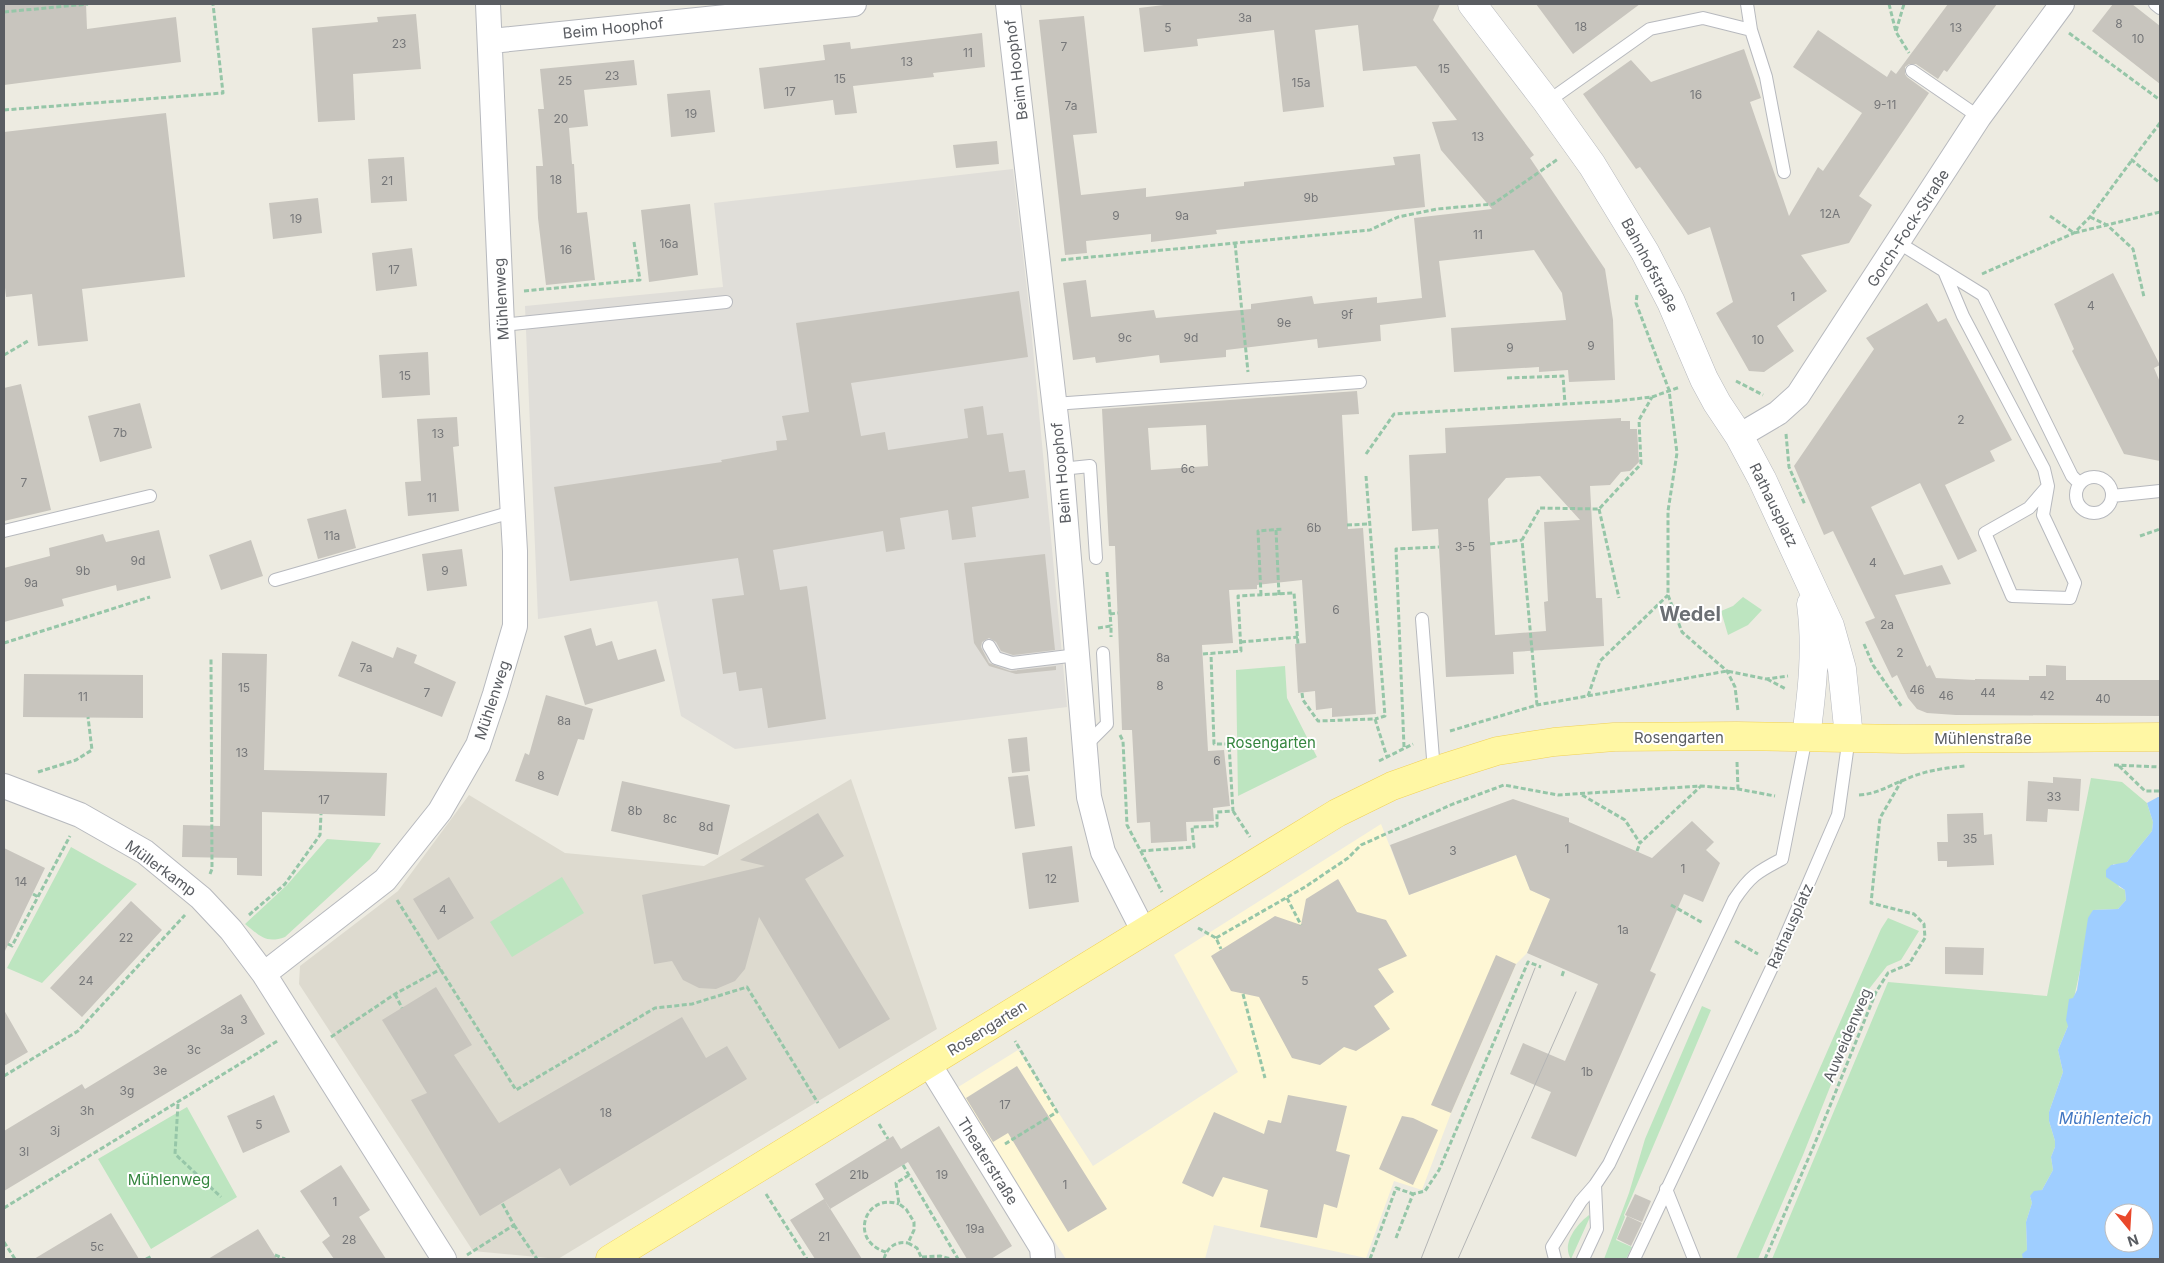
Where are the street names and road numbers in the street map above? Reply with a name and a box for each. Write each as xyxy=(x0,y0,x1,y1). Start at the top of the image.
street label: Beim Hoophof xyxy=(562,13,665,43)
street label: Beim Hoophof xyxy=(1000,18,1032,121)
street label: Gorch-Fock-Straße xyxy=(1863,165,1953,291)
street label: Bahnhofstraße xyxy=(1617,215,1683,315)
street label: Mühlenweg xyxy=(489,257,513,341)
street label: Beim Hoophof xyxy=(1047,421,1075,524)
street label: Rathausplatz xyxy=(1745,460,1803,550)
street label: Mühlenweg xyxy=(470,658,514,742)
street label: Rosengarten xyxy=(1634,728,1724,747)
street label: Mühlenstraße xyxy=(1934,729,2032,748)
street label: Müllerkamp xyxy=(122,836,200,900)
street label: Rathausplatz xyxy=(1763,880,1817,972)
street label: Auweidenweg xyxy=(1819,985,1875,1085)
street label: Rosengarten xyxy=(944,996,1030,1060)
street label: Theaterstraße xyxy=(953,1114,1023,1208)

